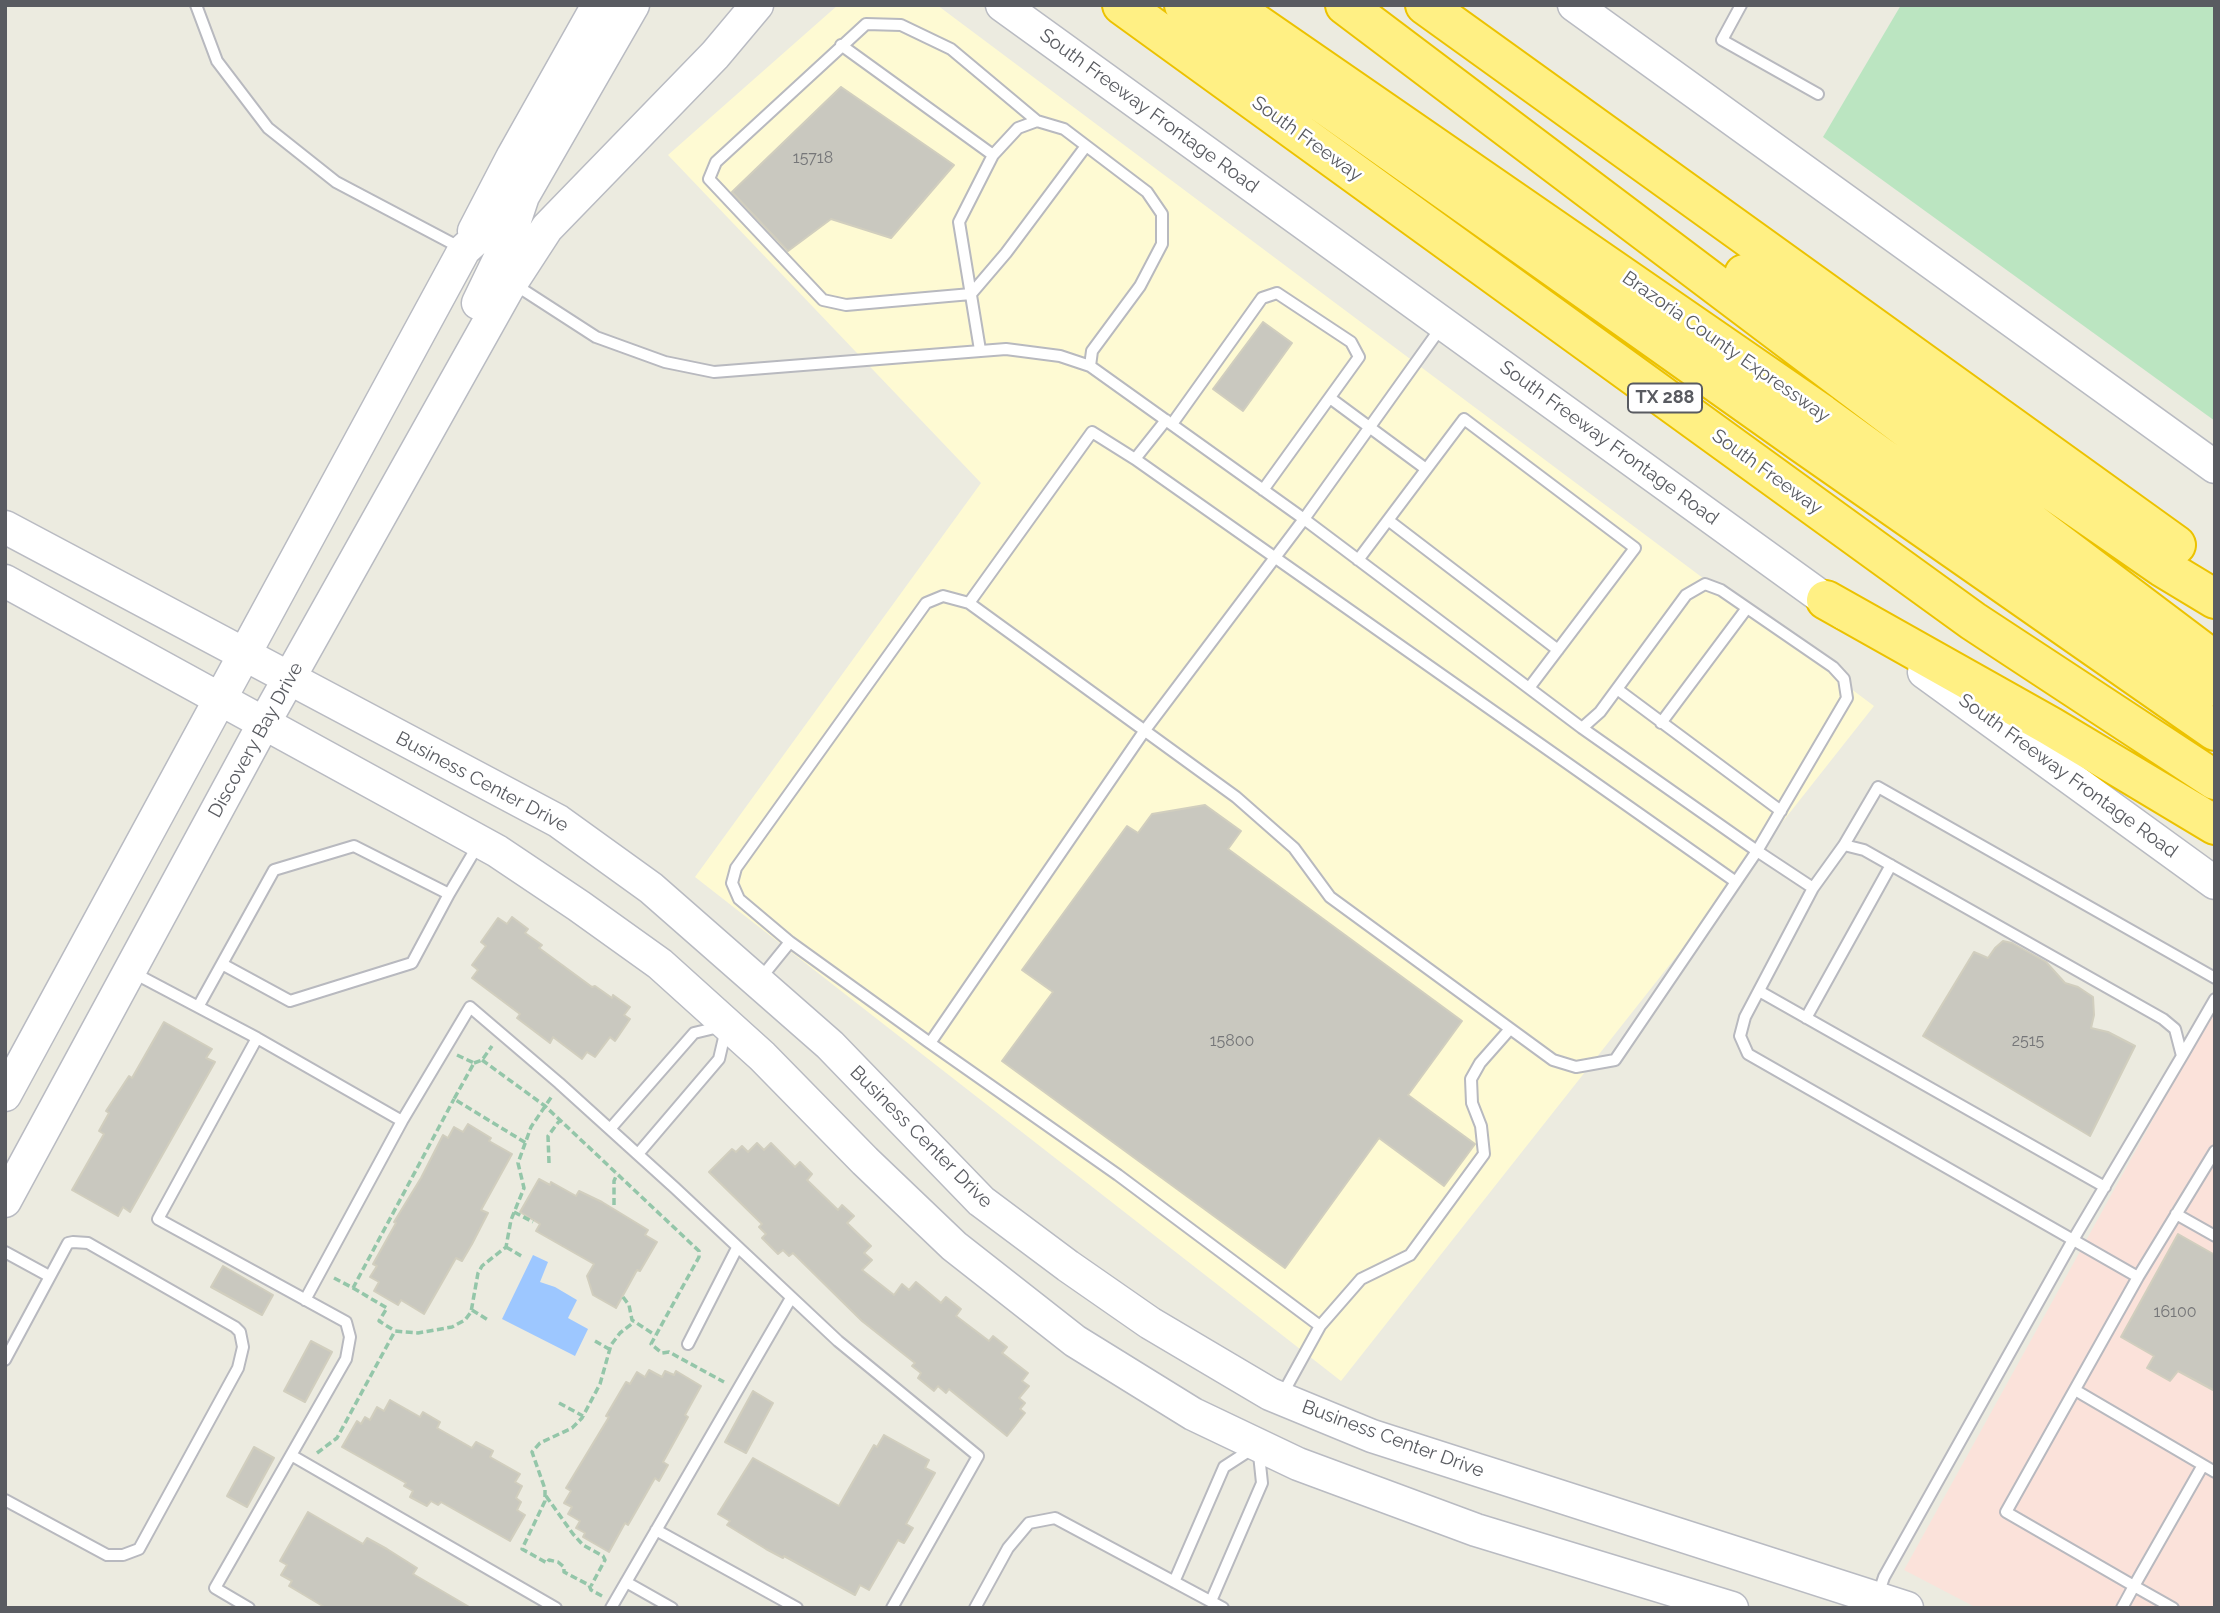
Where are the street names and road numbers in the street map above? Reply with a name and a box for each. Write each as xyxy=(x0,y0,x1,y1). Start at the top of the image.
street label: South Freeway Frontage Road xyxy=(1035,24,1263,198)
street label: South Freeway xyxy=(1247,91,1367,187)
street label: Brazoria County Expressway xyxy=(1618,266,1834,428)
street label: South Freeway Frontage Road xyxy=(1495,356,1723,530)
road number: TX 288 xyxy=(1628,384,1702,412)
street label: South Freeway xyxy=(1707,424,1827,520)
street label: Discovery Bay Drive xyxy=(204,658,308,822)
street label: South Freeway Frontage Road xyxy=(1954,689,2182,863)
street label: Business Center Drive xyxy=(392,727,572,837)
street label: Business Center Drive xyxy=(845,1061,997,1213)
street label: Business Center Drive xyxy=(1299,1395,1487,1483)

